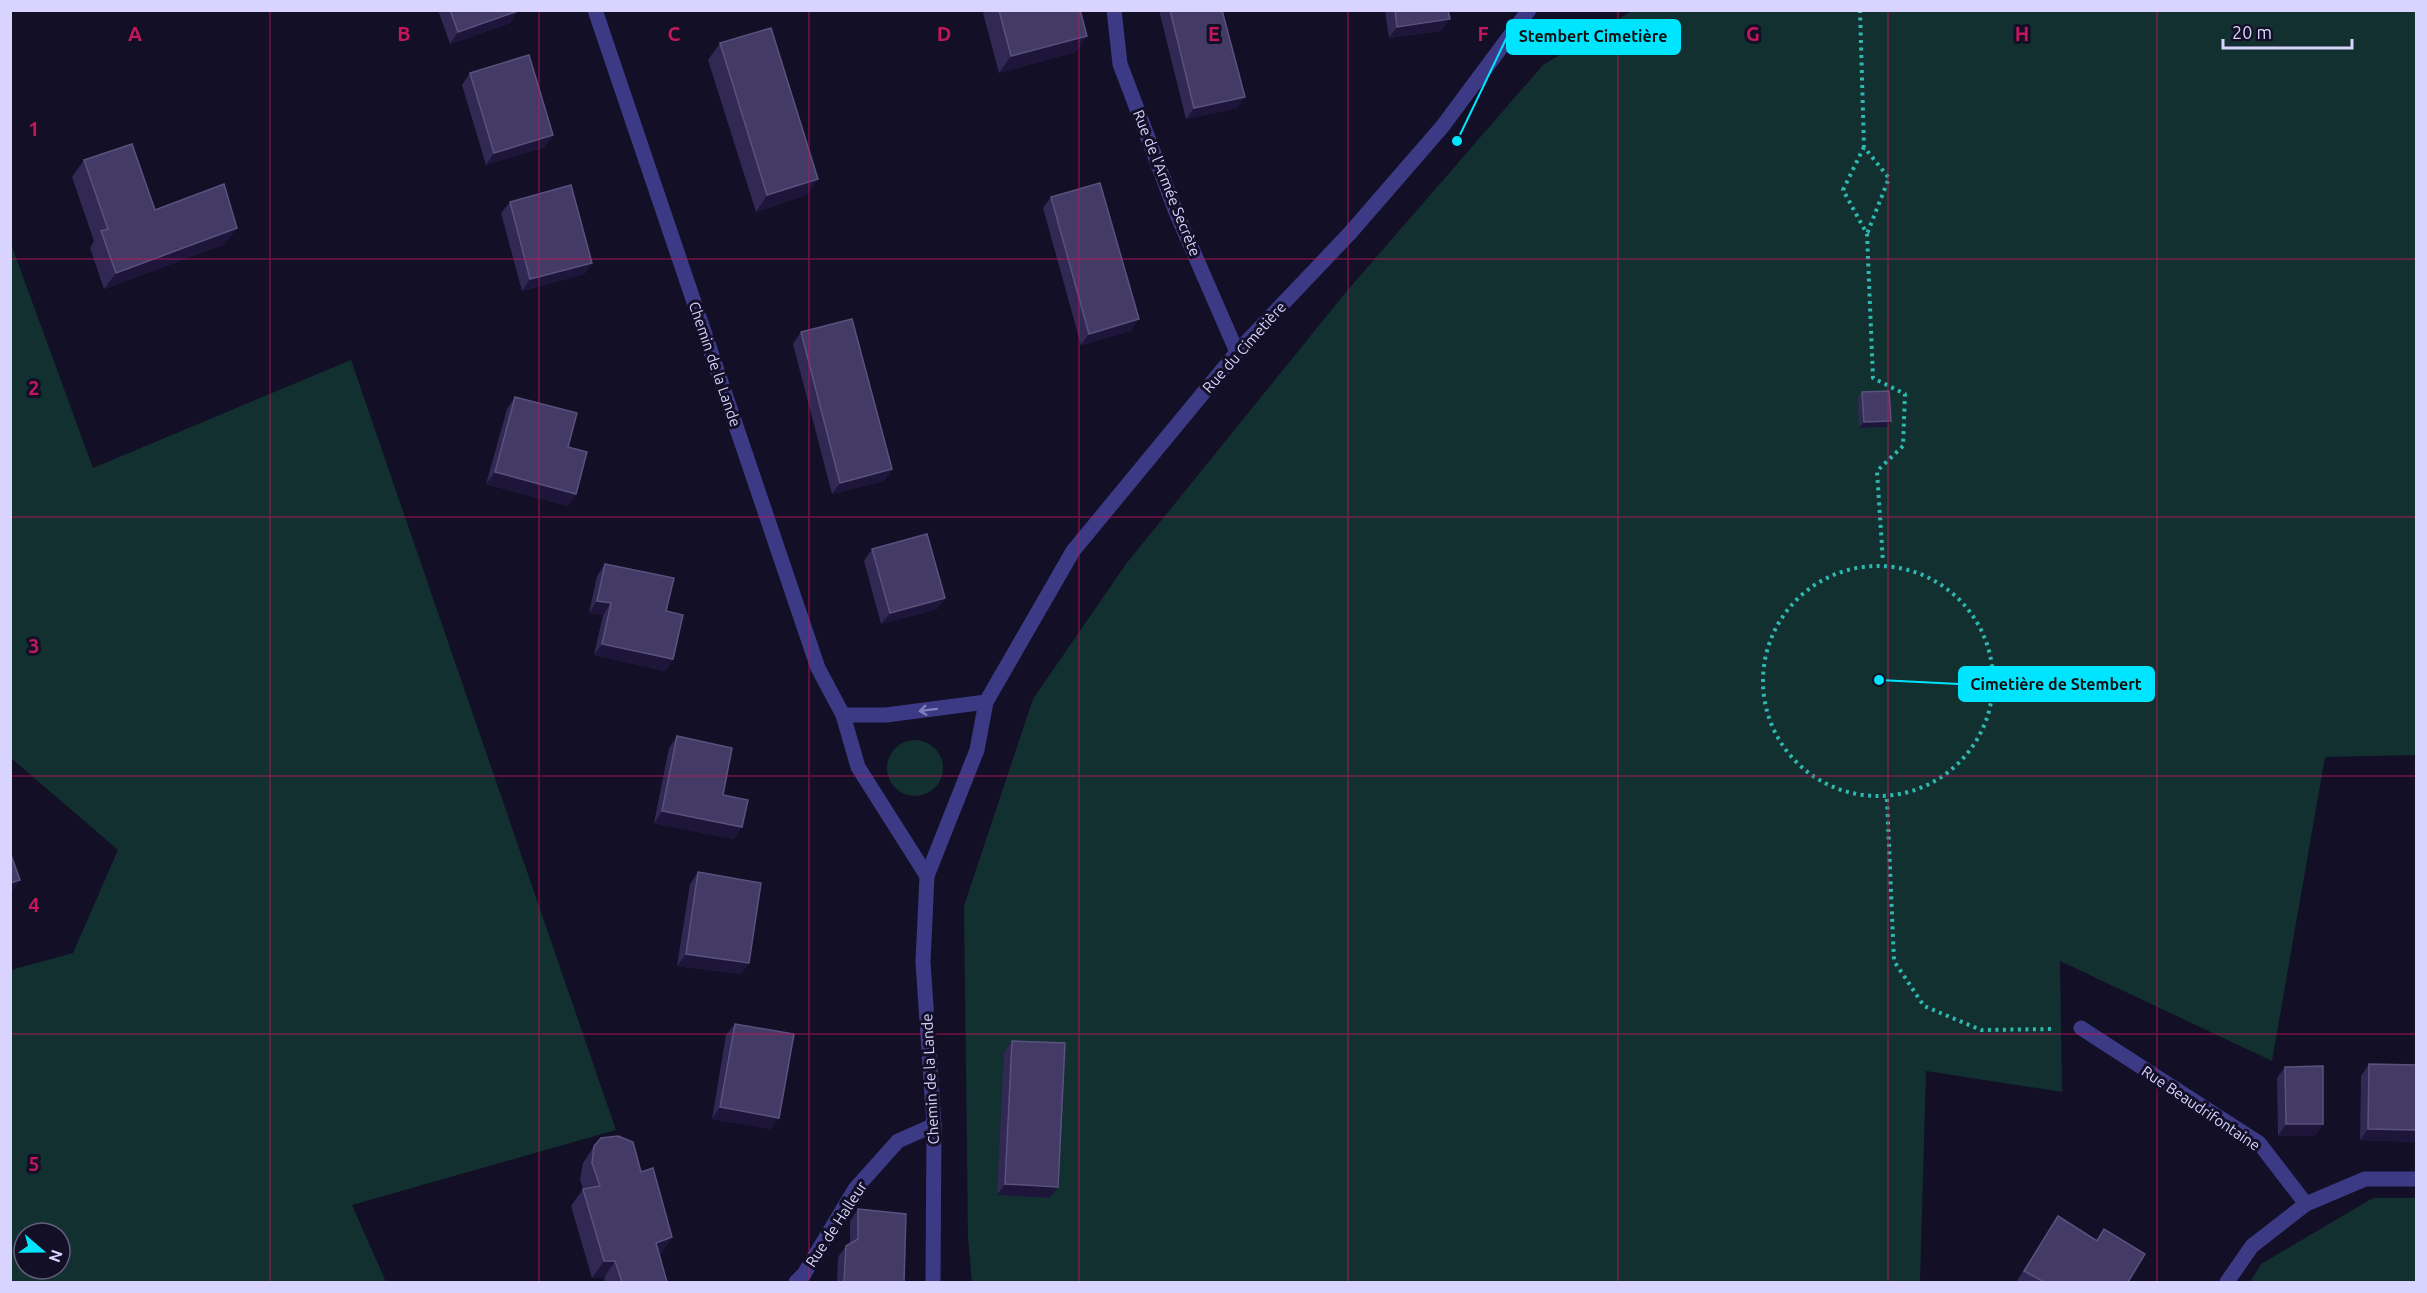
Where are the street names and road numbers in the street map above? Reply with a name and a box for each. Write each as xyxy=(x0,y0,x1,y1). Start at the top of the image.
street label: Rue de l'Armée Secrète xyxy=(1130,107,1204,259)
street label: Rue du Cimetière xyxy=(1199,298,1289,396)
street label: Chemin de la Lande xyxy=(686,299,744,429)
street label: Chemin de la Lande xyxy=(918,1013,942,1145)
street label: Rue Beaudrifontaine xyxy=(2139,1062,2263,1154)
street label: Rue de Halleur xyxy=(802,1178,870,1270)

